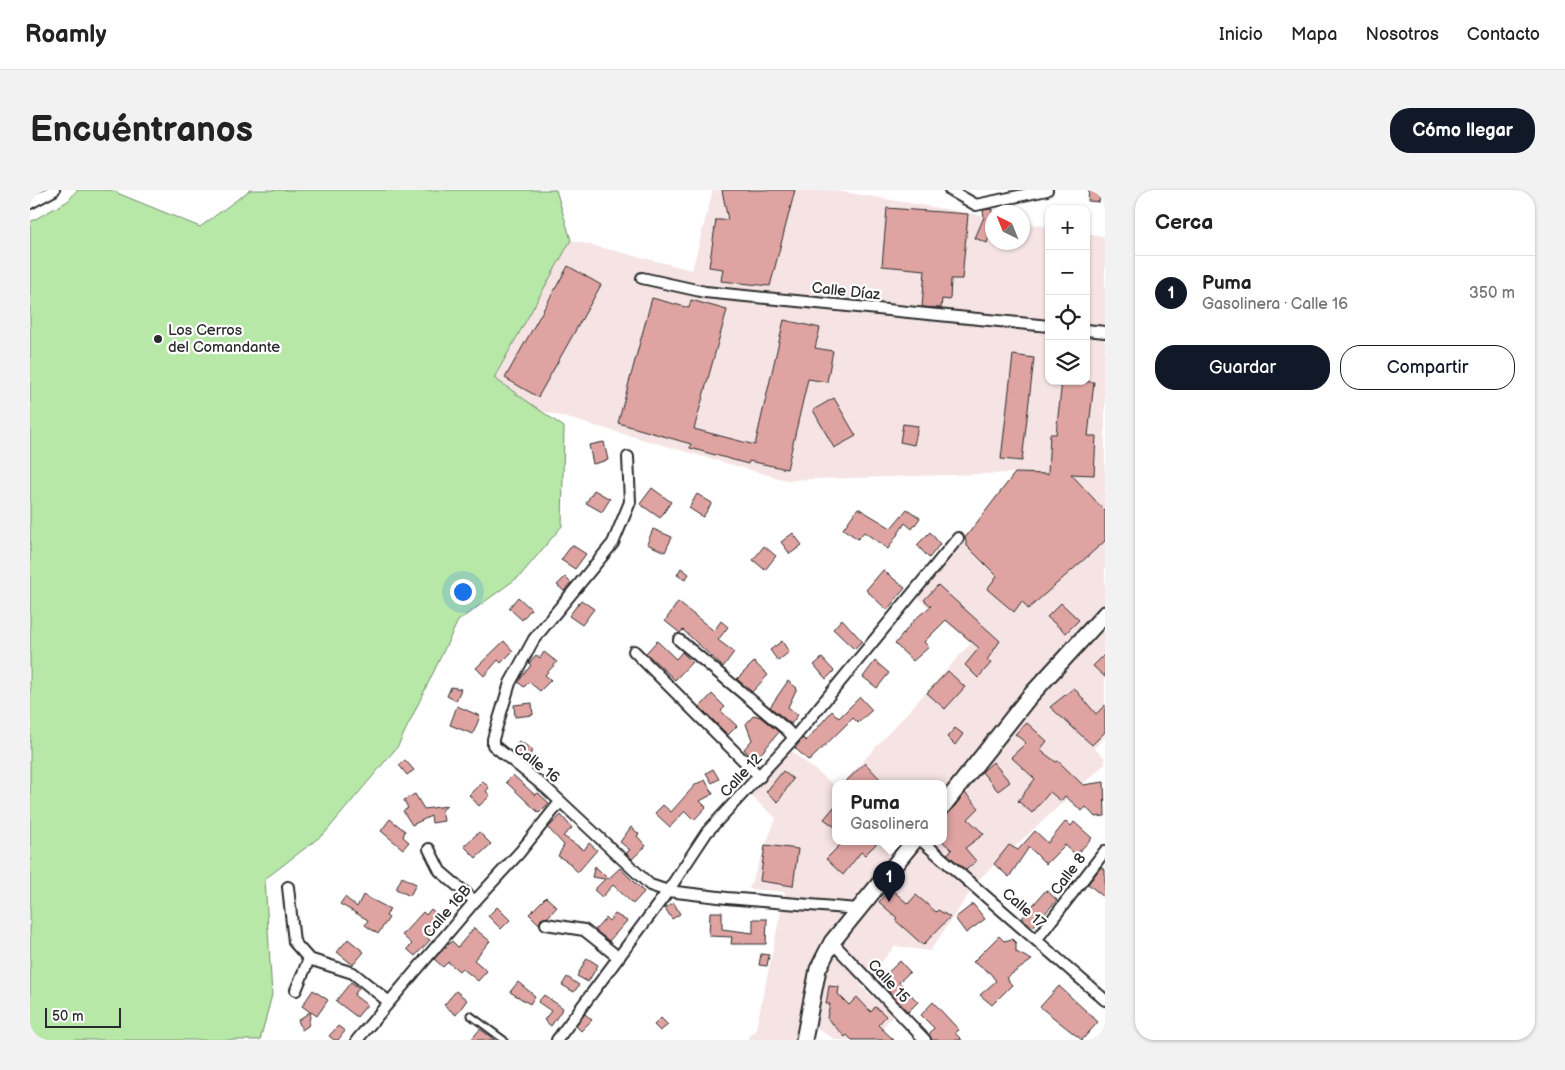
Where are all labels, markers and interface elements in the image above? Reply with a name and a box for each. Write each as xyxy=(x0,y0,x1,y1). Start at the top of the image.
text: Roamly xyxy=(25,20,106,49)
text: Inicio xyxy=(1219,24,1263,45)
text: Mapa xyxy=(1291,24,1337,45)
text: Nosotros xyxy=(1365,24,1439,45)
text: Contacto xyxy=(1467,24,1540,45)
button: Cómo llegar xyxy=(1390,108,1535,153)
text: Encuéntranos xyxy=(30,109,253,152)
north arrow xyxy=(985,205,1030,250)
map controls xyxy=(1045,205,1090,385)
button: + xyxy=(1045,205,1090,250)
text: Cerca xyxy=(1155,210,1213,235)
button: − xyxy=(1045,250,1090,295)
text: Puma xyxy=(1202,272,1252,295)
street label: Calle Díaz xyxy=(811,278,882,305)
text: 1 xyxy=(1168,284,1174,303)
text: 350 m xyxy=(1469,284,1515,303)
button: locate xyxy=(1045,295,1090,340)
text: Gasolinera · Calle 16 xyxy=(1202,295,1348,314)
place label: Los Cerros del Comandante xyxy=(168,321,280,357)
marker: Los Cerros del Comandante xyxy=(152,333,164,345)
button: layers xyxy=(1045,340,1090,385)
button: Guardar xyxy=(1155,345,1330,390)
button: Compartir xyxy=(1340,345,1515,390)
your location xyxy=(450,579,476,605)
street label: Calle 16 xyxy=(510,739,564,787)
street label: Calle 12 xyxy=(716,749,767,801)
popup xyxy=(832,780,947,845)
text: Puma xyxy=(850,792,900,815)
text: Gasolinera xyxy=(850,815,929,834)
street label: Calle 8 xyxy=(1047,849,1090,899)
pin: 1 xyxy=(873,861,905,902)
street label: Calle 16B xyxy=(419,881,476,942)
street label: Calle 17 xyxy=(998,884,1050,933)
street label: Calle 15 xyxy=(864,955,914,1007)
scale bar xyxy=(45,1005,121,1028)
text: 50 m xyxy=(52,1008,84,1025)

